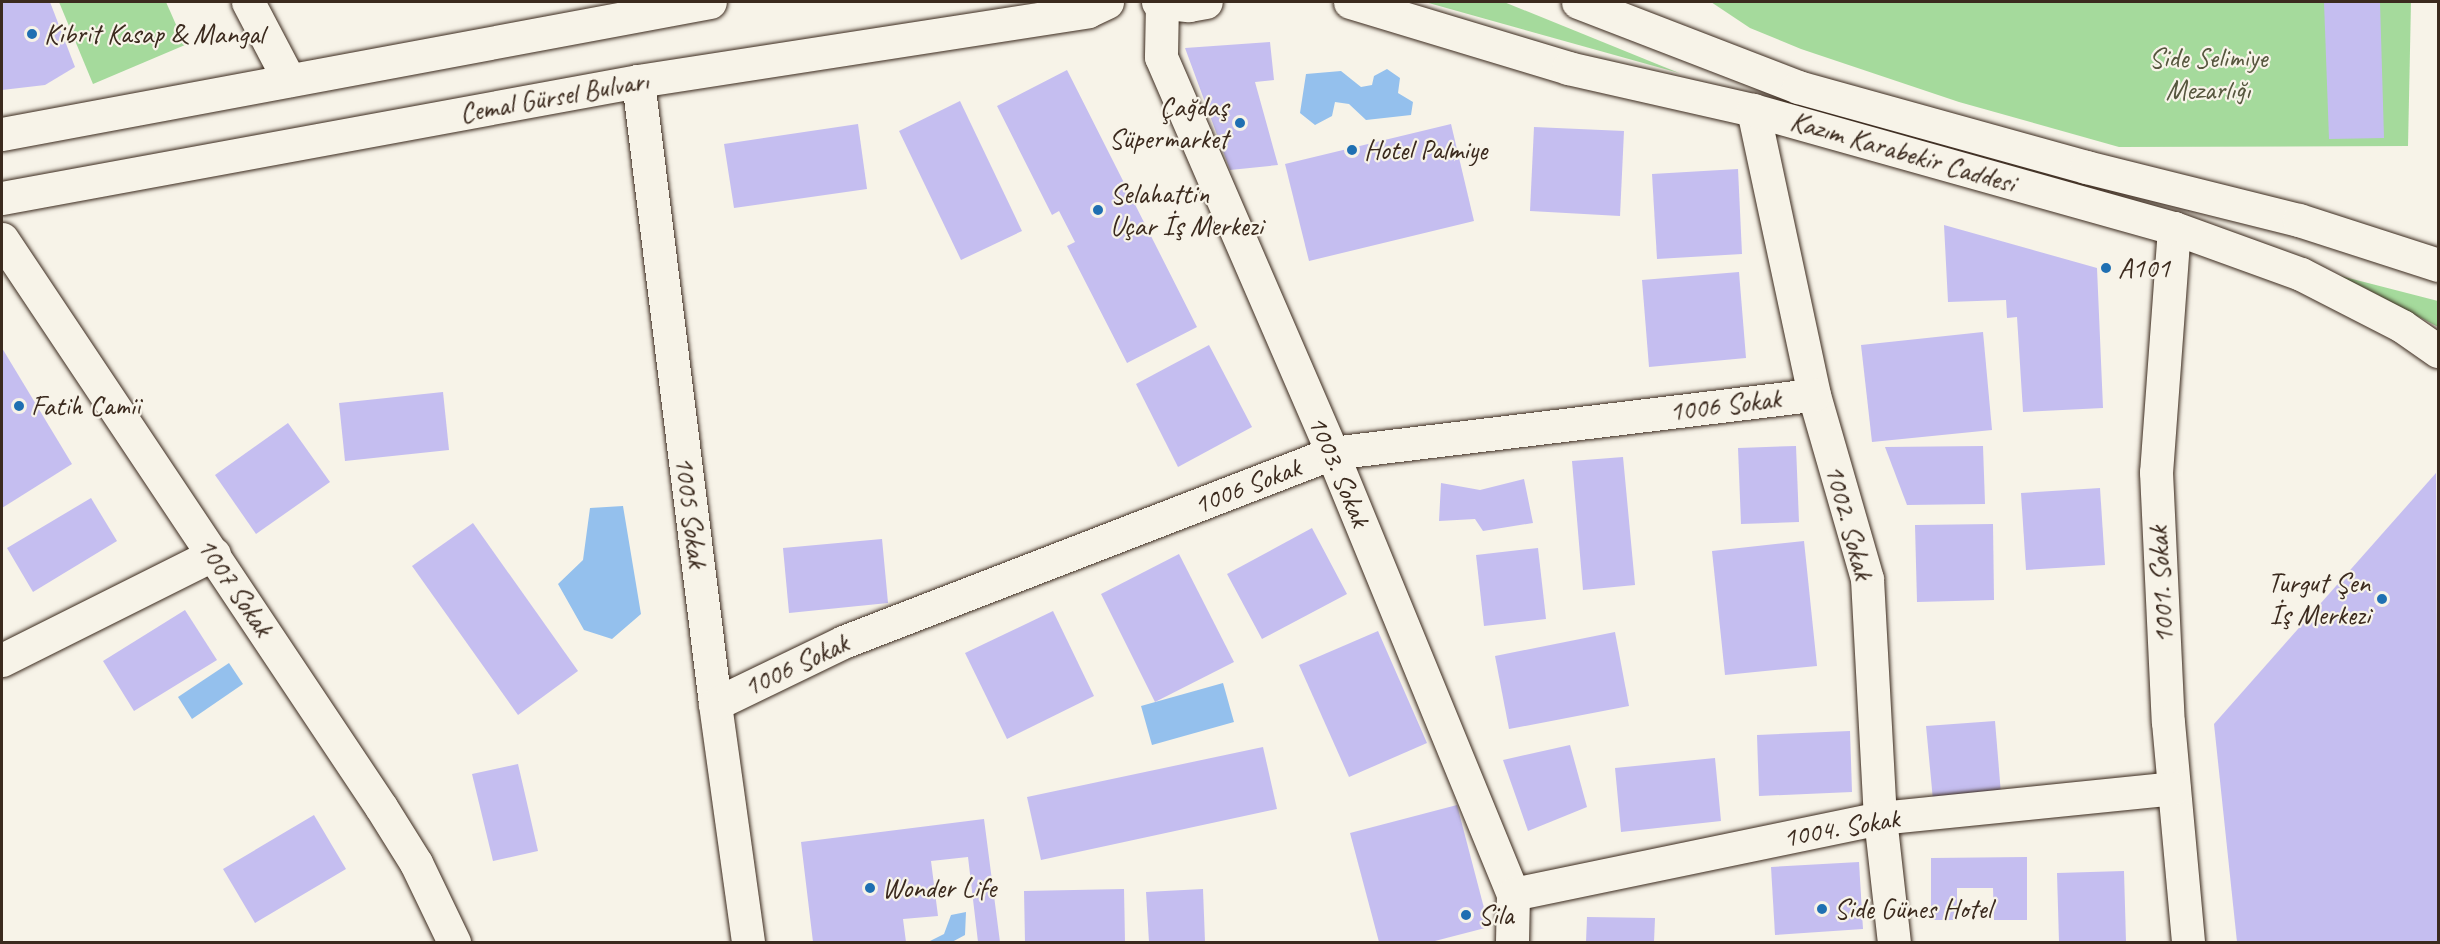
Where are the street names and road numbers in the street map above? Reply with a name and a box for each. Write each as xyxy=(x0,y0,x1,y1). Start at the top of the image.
street label: Cemal Gürsel Bulvarı xyxy=(457,64,651,130)
street label: Kazım Karabekir Caddesi xyxy=(1786,104,2020,200)
street label: 1006 Sokak xyxy=(1667,381,1783,429)
street label: 1003. Sokak xyxy=(1301,410,1377,532)
street label: 1006 Sokak xyxy=(1189,450,1305,522)
street label: 1005 Sokak xyxy=(667,454,715,570)
street label: 1002. Sokak xyxy=(1818,461,1880,583)
street label: 1001. Sokak xyxy=(2141,525,2181,645)
street label: 1007 Sokak xyxy=(190,531,280,643)
street label: 1006 Sokak xyxy=(738,626,854,704)
street label: 1004. Sokak xyxy=(1780,801,1902,855)

